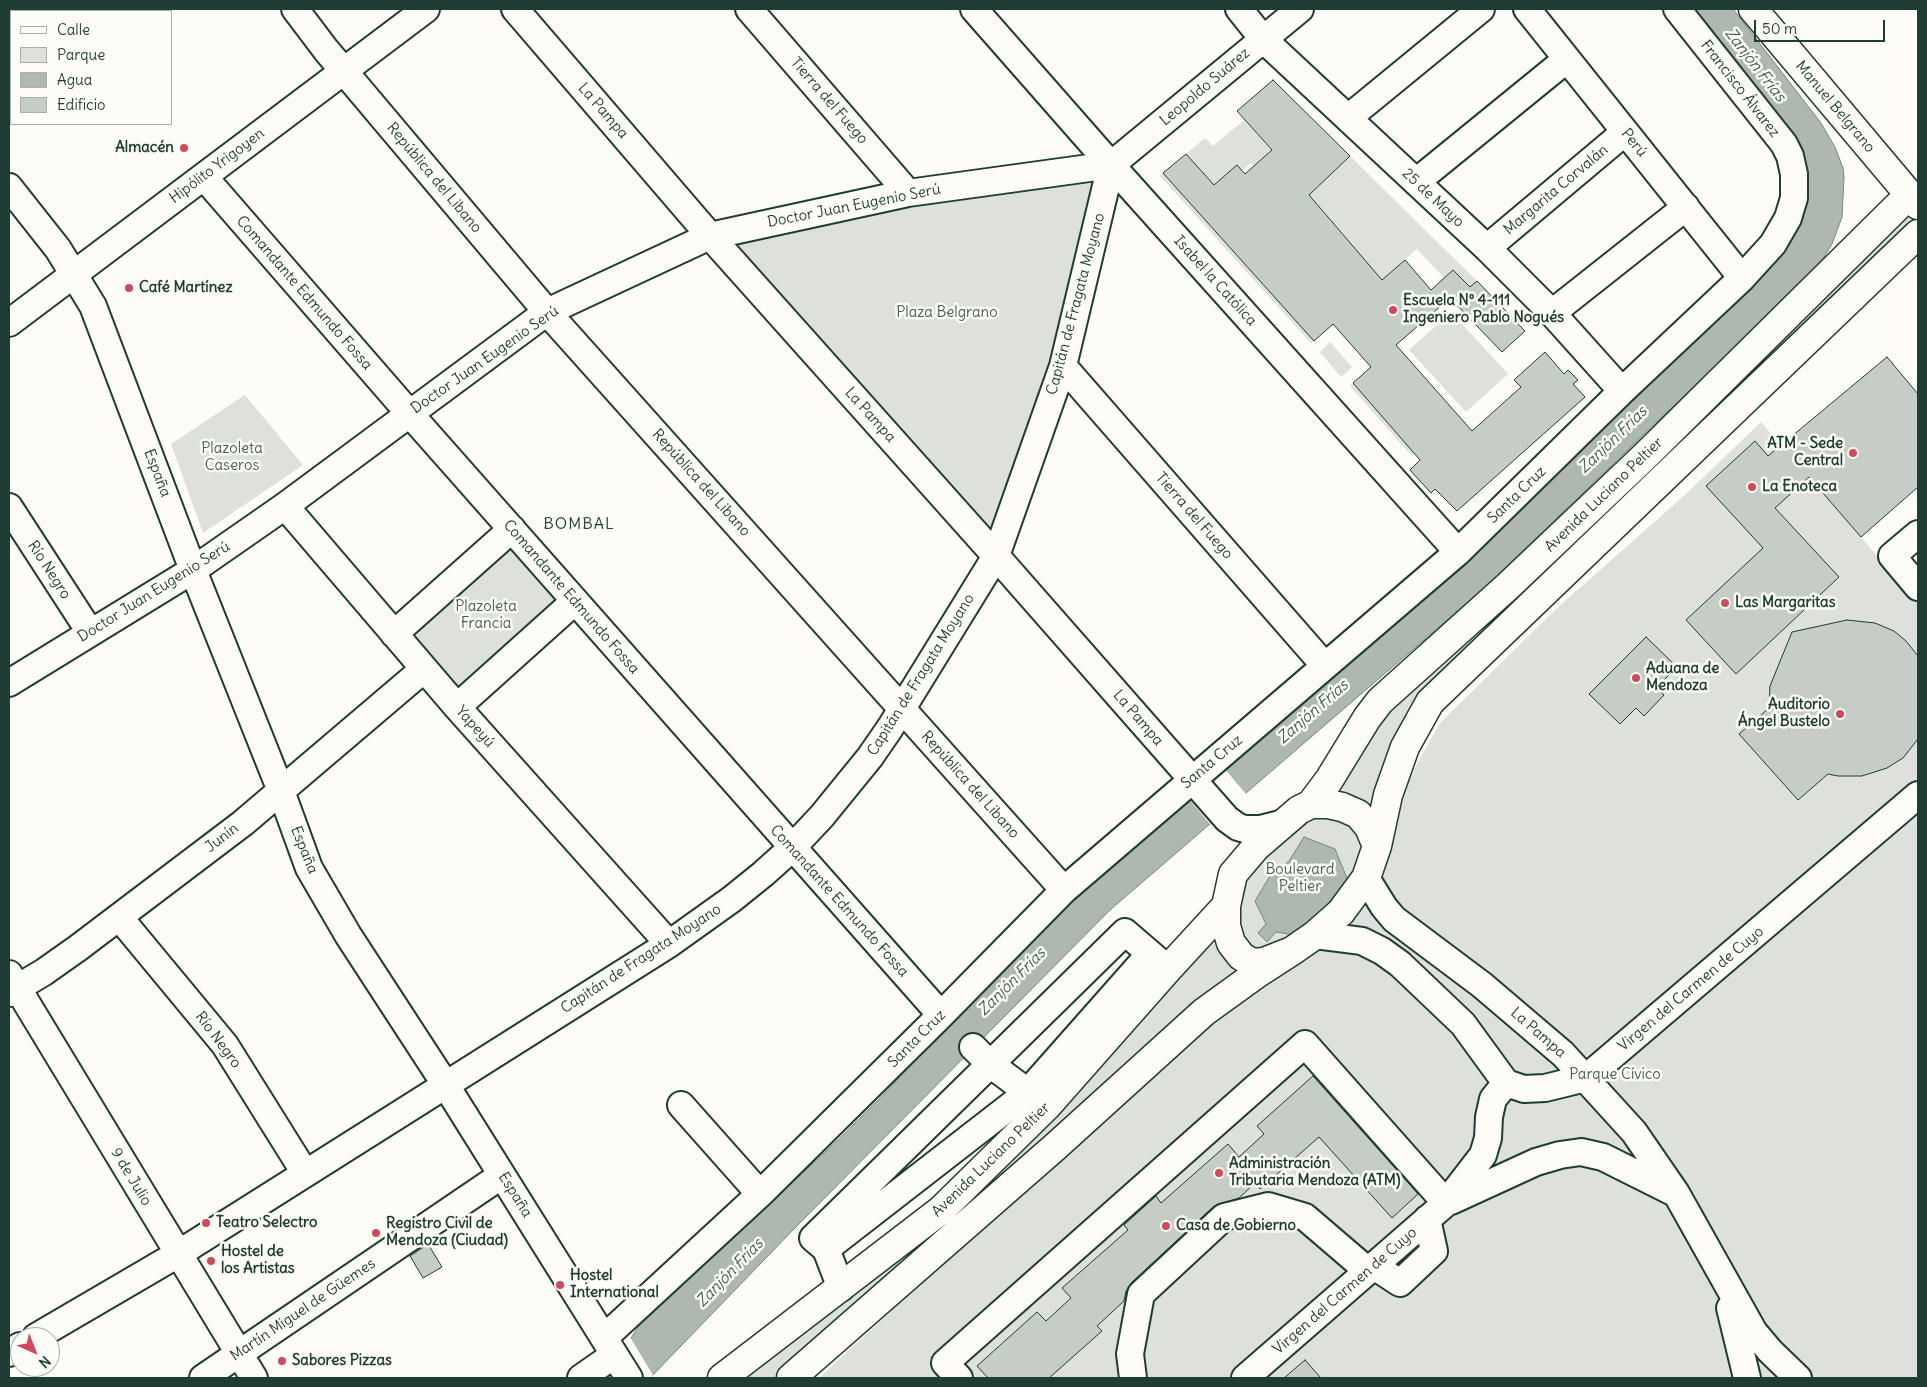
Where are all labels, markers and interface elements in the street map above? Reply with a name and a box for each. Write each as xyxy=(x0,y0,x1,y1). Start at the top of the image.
legend xyxy=(10,10,172,125)
scale bar xyxy=(1757,10,1888,42)
text: 50 m xyxy=(1762,19,1797,38)
text: Calle xyxy=(57,20,90,39)
water label: Zanjón Frías xyxy=(1720,25,1790,105)
street label: Francisco Álvarez xyxy=(1697,37,1783,141)
street label: Leopoldo Suárez xyxy=(1156,44,1254,130)
text: Parque xyxy=(57,45,105,64)
street label: Tierra del Fuego xyxy=(787,54,871,148)
street label: Manuel Belgrano xyxy=(1791,57,1879,157)
text: Agua xyxy=(57,70,92,89)
street label: La Pampa xyxy=(574,80,632,142)
text: Edificio xyxy=(57,95,105,114)
street label: República del Libano xyxy=(383,119,485,237)
street label: Hipólito Yrigoyen xyxy=(166,125,268,207)
street label: Perú xyxy=(1617,125,1651,161)
place label: Almacén xyxy=(115,139,174,157)
street label: Margarita Corvalán xyxy=(1500,141,1612,239)
marker: Almacén xyxy=(178,142,190,154)
street label: 25 de Mayo xyxy=(1398,165,1468,231)
street label: Doctor Juan Eugenio Serú xyxy=(766,180,942,232)
street label: Capitán de Fragata Moyano xyxy=(1043,211,1109,397)
street label: Comandante Edmundo Fossa xyxy=(232,212,376,374)
street label: Isabel la Católica xyxy=(1170,232,1260,330)
place label: Café Martínez xyxy=(139,279,233,297)
marker: Café Martínez xyxy=(123,282,135,294)
place label: Escuela Nº 4-111 Ingeniero Pablo Nogués xyxy=(1403,292,1564,327)
street label: Doctor Juan Eugenio Serú xyxy=(408,302,562,418)
park label: Plaza Belgrano xyxy=(896,304,998,322)
marker: Escuela Nº 4-111 Ingeniero Pablo Nogués xyxy=(1387,304,1399,316)
street label: La Pampa xyxy=(841,384,899,446)
water label: Zanjón Frías xyxy=(1575,403,1651,477)
street label: República del Libano xyxy=(648,426,754,540)
street label: Avenida Luciano Peltier xyxy=(1541,434,1667,556)
place label: ATM - Sede Central xyxy=(1767,435,1843,470)
park label: Plazoleta Caseros xyxy=(201,440,263,475)
street label: España xyxy=(140,446,174,500)
marker: ATM - Sede Central xyxy=(1847,447,1859,459)
street label: Santa Cruz xyxy=(1484,463,1550,527)
street label: Tierra del Fuego xyxy=(1152,469,1236,563)
place label: La Enoteca xyxy=(1762,478,1837,496)
marker: La Enoteca xyxy=(1746,481,1758,493)
district label: BOMBAL xyxy=(543,514,615,534)
street label: Comandante Edmundo Fossa xyxy=(499,516,643,678)
street label: Río Negro xyxy=(23,537,75,603)
street label: Doctor Juan Eugenio Serú xyxy=(75,538,233,646)
street label: Capitán de Fragata Moyano xyxy=(864,591,978,759)
place label: Las Margaritas xyxy=(1735,594,1835,612)
marker: Las Margaritas xyxy=(1719,597,1731,609)
park label: Plazoleta Francia xyxy=(455,598,517,633)
place label: Aduana de Mendoza xyxy=(1646,660,1719,695)
marker: Aduana de Mendoza xyxy=(1630,672,1642,684)
water label: Zanjón Frías xyxy=(1274,676,1352,748)
street label: La Pampa xyxy=(1109,687,1167,749)
place label: Auditorio Ángel Bustelo xyxy=(1738,696,1830,731)
street label: Yapeyú xyxy=(452,702,498,752)
marker: Auditorio Ángel Bustelo xyxy=(1834,708,1846,720)
street label: República del Libano xyxy=(917,728,1023,842)
street label: Santa Cruz xyxy=(1178,731,1246,793)
street label: Junín xyxy=(202,819,242,857)
street label: Comandante Edmundo Fossa xyxy=(766,821,912,981)
street label: España xyxy=(286,823,322,877)
park label: Boulevard Peltier xyxy=(1266,861,1334,896)
street label: Capitán de Fragata Moyano xyxy=(557,900,725,1018)
street label: Virgen del Carmen de Cuyo xyxy=(1614,923,1768,1055)
water label: Zanjón Frías xyxy=(974,944,1050,1020)
street label: La Pampa xyxy=(1507,1004,1569,1062)
street label: Santa Cruz xyxy=(884,1006,950,1072)
street label: Río Negro xyxy=(191,1008,245,1072)
park label: Parque Cívico xyxy=(1569,1066,1661,1084)
street label: Avenida Luciano Peltier xyxy=(928,1099,1054,1221)
street label: 9 de Julio xyxy=(107,1145,155,1209)
place label: Administración Tributaria Mendoza (ATM) xyxy=(1229,1155,1400,1190)
marker: Administración Tributaria Mendoza (ATM) xyxy=(1213,1167,1225,1179)
street label: España xyxy=(494,1169,536,1221)
place label: Teatro Selectro xyxy=(216,1214,317,1232)
place label: Registro Civil de Mendoza (Ciudad) xyxy=(386,1215,508,1250)
marker: Teatro Selectro xyxy=(200,1217,212,1229)
place label: Casa de Gobierno xyxy=(1176,1217,1296,1235)
marker: Casa de Gobierno xyxy=(1160,1220,1172,1232)
street label: Virgen del Carmen de Cuyo xyxy=(1269,1224,1421,1358)
marker: Registro Civil de Mendoza (Ciudad) xyxy=(370,1227,382,1239)
water label: Zanjón Frías xyxy=(693,1235,767,1311)
place label: Hostel de los Artistas xyxy=(221,1243,295,1278)
marker: Hostel de los Artistas xyxy=(205,1255,217,1267)
street label: Martín Miguel de Güemes xyxy=(227,1255,379,1365)
place label: Hostel International xyxy=(570,1267,659,1302)
marker: Hostel International xyxy=(554,1279,566,1291)
north arrow xyxy=(10,1327,60,1377)
text: N xyxy=(35,1352,54,1372)
place label: Sabores Pizzas xyxy=(292,1352,392,1370)
marker: Sabores Pizzas xyxy=(276,1355,288,1367)

